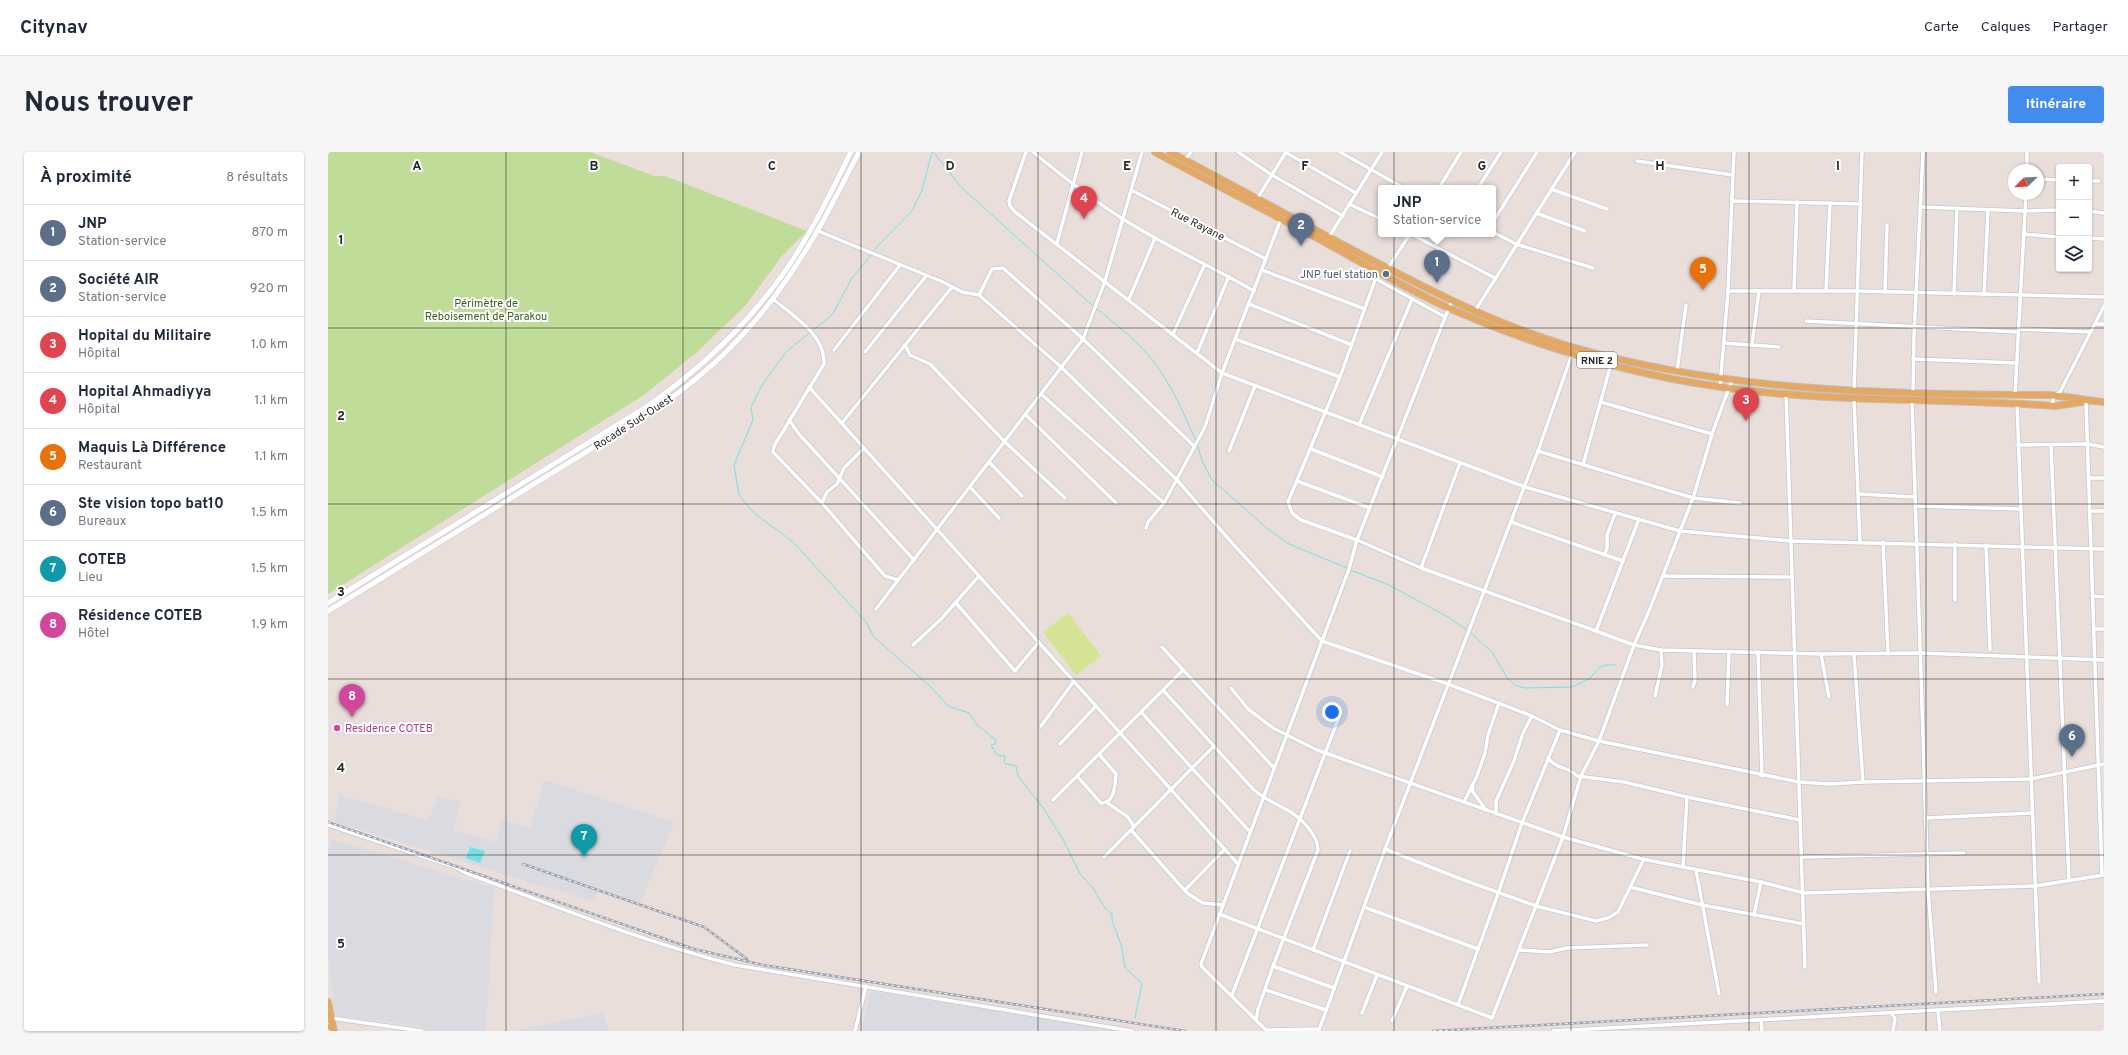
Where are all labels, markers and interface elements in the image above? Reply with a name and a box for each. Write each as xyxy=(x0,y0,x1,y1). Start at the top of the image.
text: Citynav xyxy=(20,16,88,40)
text: Carte xyxy=(1924,19,1959,36)
text: Calques xyxy=(1981,19,2031,36)
text: Partager xyxy=(2053,19,2108,36)
text: Nous trouver xyxy=(24,86,193,122)
button: Itinéraire xyxy=(2008,86,2104,123)
text: A xyxy=(412,159,422,175)
text: B xyxy=(590,159,599,175)
text: C xyxy=(768,159,776,175)
text: D xyxy=(945,159,955,175)
text: E xyxy=(1123,159,1131,175)
text: F xyxy=(1301,159,1309,175)
text: G xyxy=(1478,159,1487,175)
text: H xyxy=(1655,159,1665,175)
text: I xyxy=(1836,159,1840,175)
north arrow xyxy=(2008,164,2044,200)
map controls xyxy=(2056,164,2092,272)
button: + xyxy=(2056,164,2092,200)
text: À proximité xyxy=(40,167,132,189)
text: 8 résultats xyxy=(226,170,288,186)
popup xyxy=(1378,185,1496,237)
pin: 4 xyxy=(1071,186,1097,219)
text: JNP xyxy=(1393,194,1421,213)
button: − xyxy=(2056,200,2092,236)
street label: Rue Rayane xyxy=(1168,205,1227,244)
pin: 2 xyxy=(1288,213,1314,246)
text: Station-service xyxy=(1393,213,1481,229)
text: JNP xyxy=(78,215,107,234)
text: 1 xyxy=(50,225,56,241)
text: 870 m xyxy=(251,225,288,241)
text: 1 xyxy=(338,233,344,249)
text: Station-service xyxy=(78,234,167,250)
button: layers xyxy=(2056,236,2092,272)
pin: 1 xyxy=(1424,250,1450,283)
pin: 5 xyxy=(1690,257,1716,290)
place label: JNP fuel station xyxy=(1300,268,1378,282)
marker: JNP fuel station xyxy=(1381,269,1391,279)
text: Société AIR xyxy=(78,271,159,290)
text: 2 xyxy=(49,281,57,297)
text: 920 m xyxy=(250,281,288,297)
text: Station-service xyxy=(78,290,167,306)
park label: Périmètre de Reboisement de Parakou xyxy=(425,297,547,324)
text: Hopital du Militaire xyxy=(78,327,211,346)
text: 3 xyxy=(49,337,57,353)
text: 1.0 km xyxy=(251,337,288,353)
text: Hôpital xyxy=(78,346,120,362)
road number: RNIE 2 xyxy=(1577,352,1617,368)
text: Hopital Ahmadiyya xyxy=(78,383,211,402)
pin: 3 xyxy=(1733,388,1759,421)
street label: Rocade Sud-Ouest xyxy=(591,392,676,454)
text: 4 xyxy=(49,393,57,409)
text: 1.1 km xyxy=(254,393,288,409)
text: Hôpital xyxy=(78,402,120,418)
text: 2 xyxy=(337,409,345,425)
text: Maquis Là Différence xyxy=(78,439,226,458)
text: 5 xyxy=(49,449,57,465)
text: 1.1 km xyxy=(254,449,288,465)
text: Restaurant xyxy=(78,458,142,474)
text: Ste vision topo bat10 xyxy=(78,495,224,514)
text: 6 xyxy=(49,505,57,521)
text: 1.5 km xyxy=(251,505,288,521)
text: Bureaux xyxy=(78,514,127,530)
text: COTEB xyxy=(78,551,126,570)
text: 7 xyxy=(50,561,56,577)
text: 1.5 km xyxy=(251,561,288,577)
text: Lieu xyxy=(78,570,103,586)
text: 3 xyxy=(337,585,345,601)
text: Résidence COTEB xyxy=(78,607,202,626)
text: 8 xyxy=(49,617,57,633)
text: 1.9 km xyxy=(251,617,288,633)
text: Hôtel xyxy=(78,626,109,642)
pin: 8 xyxy=(339,684,365,717)
your location xyxy=(1322,702,1342,722)
place label: Residence COTEB xyxy=(345,722,433,736)
marker: Residence COTEB xyxy=(332,723,342,733)
pin: 6 xyxy=(2059,724,2085,757)
text: 4 xyxy=(337,761,345,777)
pin: 7 xyxy=(571,824,597,857)
text: 5 xyxy=(337,937,345,953)

